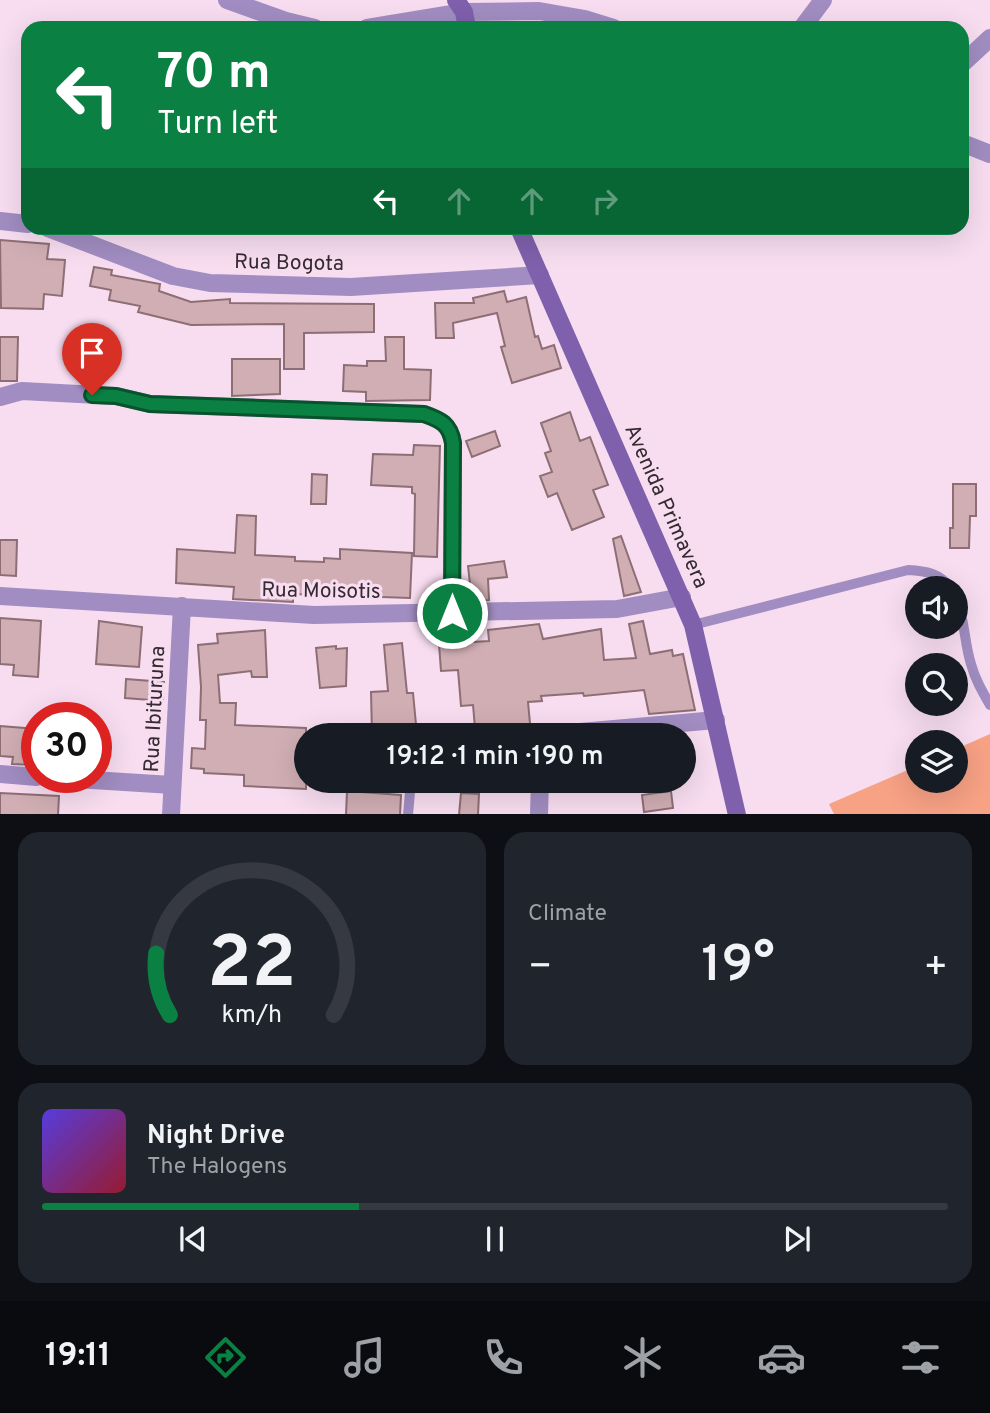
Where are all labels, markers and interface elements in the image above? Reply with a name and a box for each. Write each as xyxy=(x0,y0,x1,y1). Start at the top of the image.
text: 70 m xyxy=(157,44,271,106)
icon: left xyxy=(42,49,133,140)
text: Turn left xyxy=(157,105,278,145)
icon: left xyxy=(367,182,405,220)
icon: ahead xyxy=(440,182,478,220)
icon: ahead xyxy=(513,182,551,220)
icon: right xyxy=(586,182,624,220)
street label: Rua Bogota xyxy=(234,249,344,278)
pin xyxy=(62,323,122,395)
icon: arrive xyxy=(73,334,111,372)
street label: Avenida Primavera xyxy=(617,420,714,593)
position arrow xyxy=(415,576,489,650)
map controls xyxy=(905,576,968,793)
button: sound xyxy=(905,576,968,639)
street label: Rua Moisotis xyxy=(261,577,381,606)
street label: Rua Ibituruna xyxy=(139,645,172,773)
button: search xyxy=(905,653,968,716)
speed limit sign: 30 xyxy=(21,702,112,793)
button: layers xyxy=(905,730,968,793)
text: 19:12 · 1 min · 190 m xyxy=(387,741,603,774)
text: Climate xyxy=(528,900,607,929)
text: 22 xyxy=(207,921,297,1013)
text: 19° xyxy=(701,934,775,1000)
text: − xyxy=(528,944,553,993)
text: + xyxy=(923,944,948,993)
text: km/h xyxy=(222,999,282,1031)
text: Night Drive xyxy=(147,1120,285,1153)
text: The Halogens xyxy=(147,1153,287,1182)
icon: previous xyxy=(174,1220,212,1258)
icon: pause xyxy=(476,1220,514,1258)
icon: next xyxy=(778,1220,816,1258)
icon: directions xyxy=(201,1333,250,1382)
icon: music xyxy=(340,1333,389,1382)
icon: phone xyxy=(479,1333,528,1382)
icon: climate xyxy=(618,1333,667,1382)
icon: car xyxy=(757,1333,806,1382)
icon: filters xyxy=(896,1333,945,1382)
text: 19:11 xyxy=(45,1337,111,1377)

